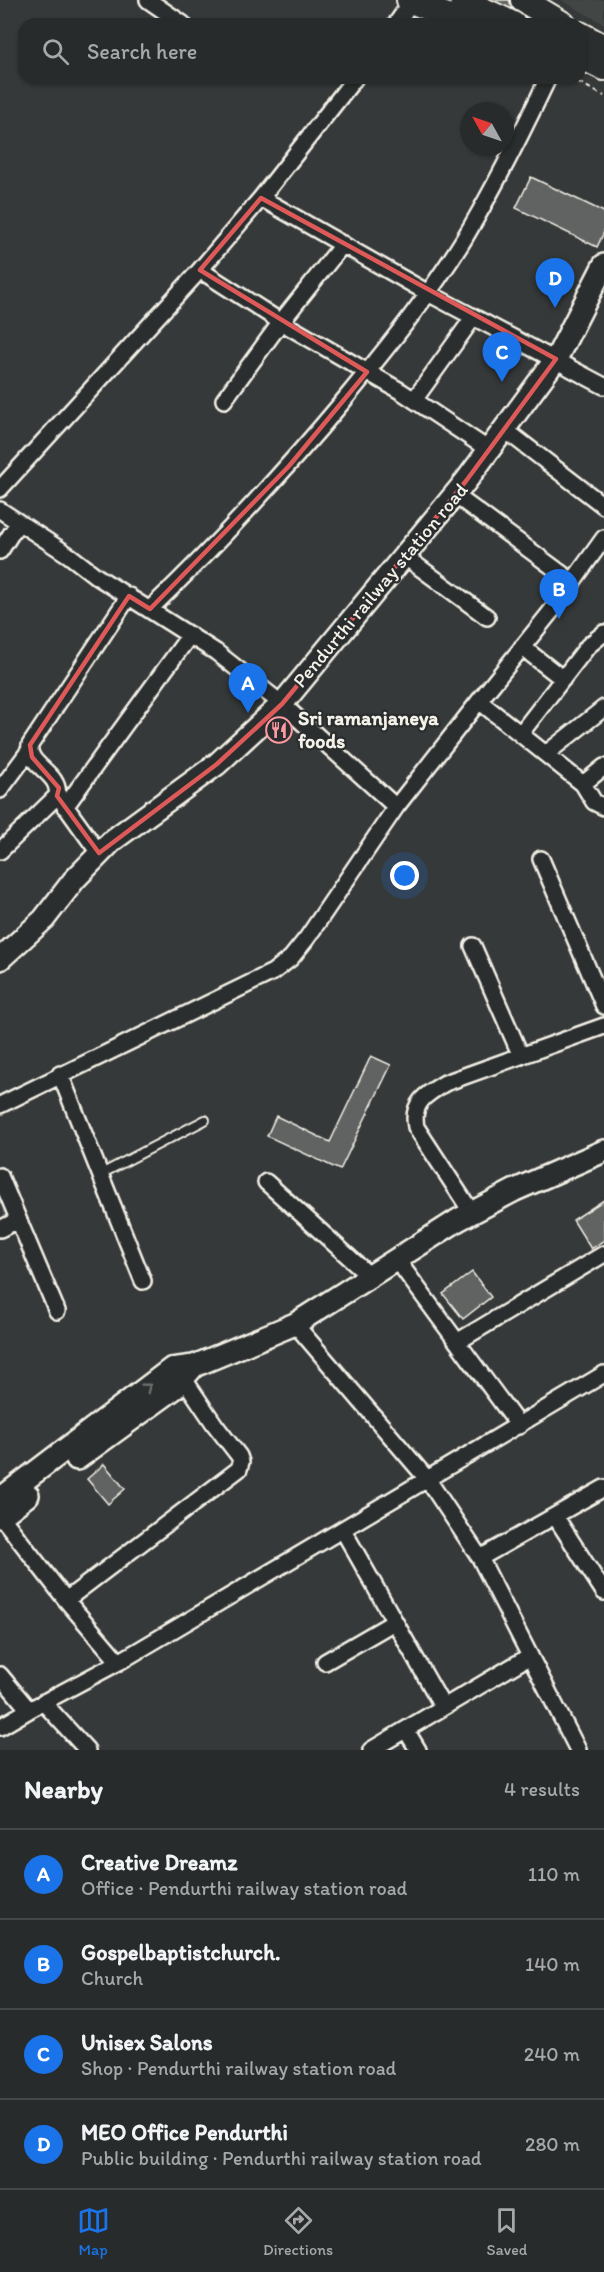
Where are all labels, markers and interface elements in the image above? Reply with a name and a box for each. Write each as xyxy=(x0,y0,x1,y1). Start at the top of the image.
search box xyxy=(18,18,586,84)
icon: search xyxy=(39,35,72,68)
text: Search here xyxy=(87,38,197,65)
north arrow xyxy=(460,102,514,156)
pin: D xyxy=(536,258,574,308)
pin: C xyxy=(482,332,522,382)
street label: Pendurthi railway station road xyxy=(287,478,473,692)
pin: B xyxy=(540,570,578,619)
pin: A xyxy=(228,664,268,713)
place label: Sri ramanjaneya foods xyxy=(298,706,439,753)
restaurant icon: Sri ramanjaneya foods xyxy=(264,715,294,745)
your location xyxy=(390,861,419,890)
one-way arrow xyxy=(141,1384,152,1395)
text: Nearby xyxy=(24,1773,103,1805)
text: 4 results xyxy=(504,1777,580,1801)
text: Creative Dreamz xyxy=(81,1849,238,1876)
text: A xyxy=(37,1862,50,1886)
text: 110 m xyxy=(528,1862,580,1886)
text: Office · Pendurthi railway station road xyxy=(81,1876,407,1900)
text: Gospelbaptistchurch. xyxy=(81,1939,280,1966)
text: B xyxy=(37,1952,50,1976)
text: 140 m xyxy=(525,1952,580,1976)
text: Church xyxy=(81,1966,143,1990)
text: Unisex Salons xyxy=(81,2029,213,2056)
text: C xyxy=(37,2042,50,2066)
text: 240 m xyxy=(524,2042,580,2066)
text: Shop · Pendurthi railway station road xyxy=(81,2056,396,2080)
text: MEO Office Pendurthi xyxy=(81,2119,288,2146)
text: D xyxy=(37,2132,50,2156)
text: 280 m xyxy=(525,2132,580,2156)
text: Public building · Pendurthi railway station road xyxy=(81,2146,482,2170)
tab: Map xyxy=(77,2204,110,2259)
tab: Directions xyxy=(263,2204,333,2259)
tab: Saved xyxy=(487,2204,527,2259)

